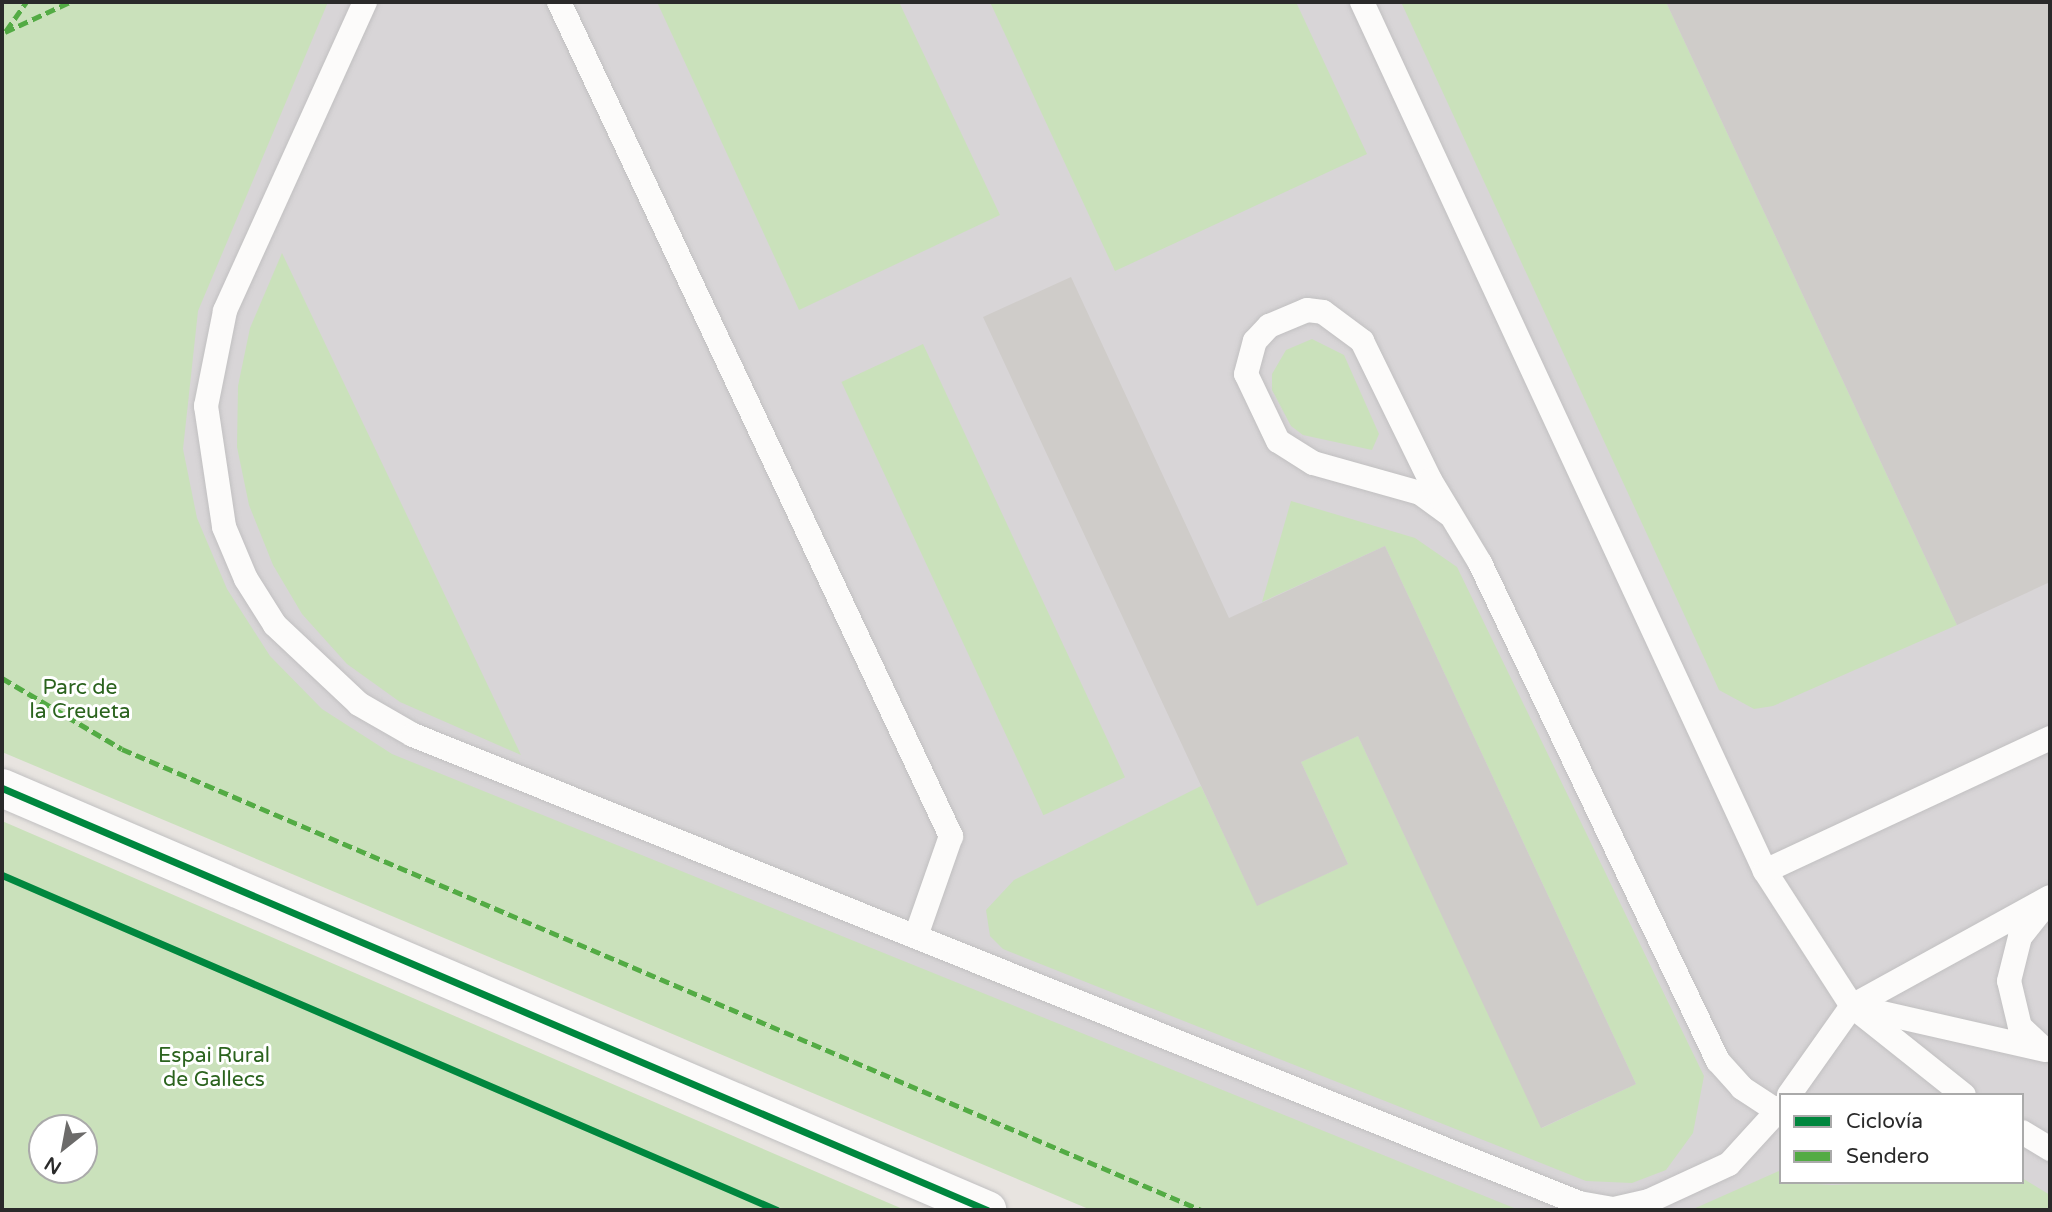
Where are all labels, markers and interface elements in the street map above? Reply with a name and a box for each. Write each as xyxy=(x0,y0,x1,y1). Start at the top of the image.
park label: Parc de la Creueta xyxy=(29,675,131,725)
park label: Espai Rural de Gallecs xyxy=(158,1043,270,1093)
legend xyxy=(1779,1093,2024,1184)
text: Ciclovía xyxy=(1846,1109,1923,1134)
north arrow xyxy=(28,1114,98,1184)
text: Sendero xyxy=(1846,1144,1929,1169)
text: N xyxy=(41,1152,65,1179)

